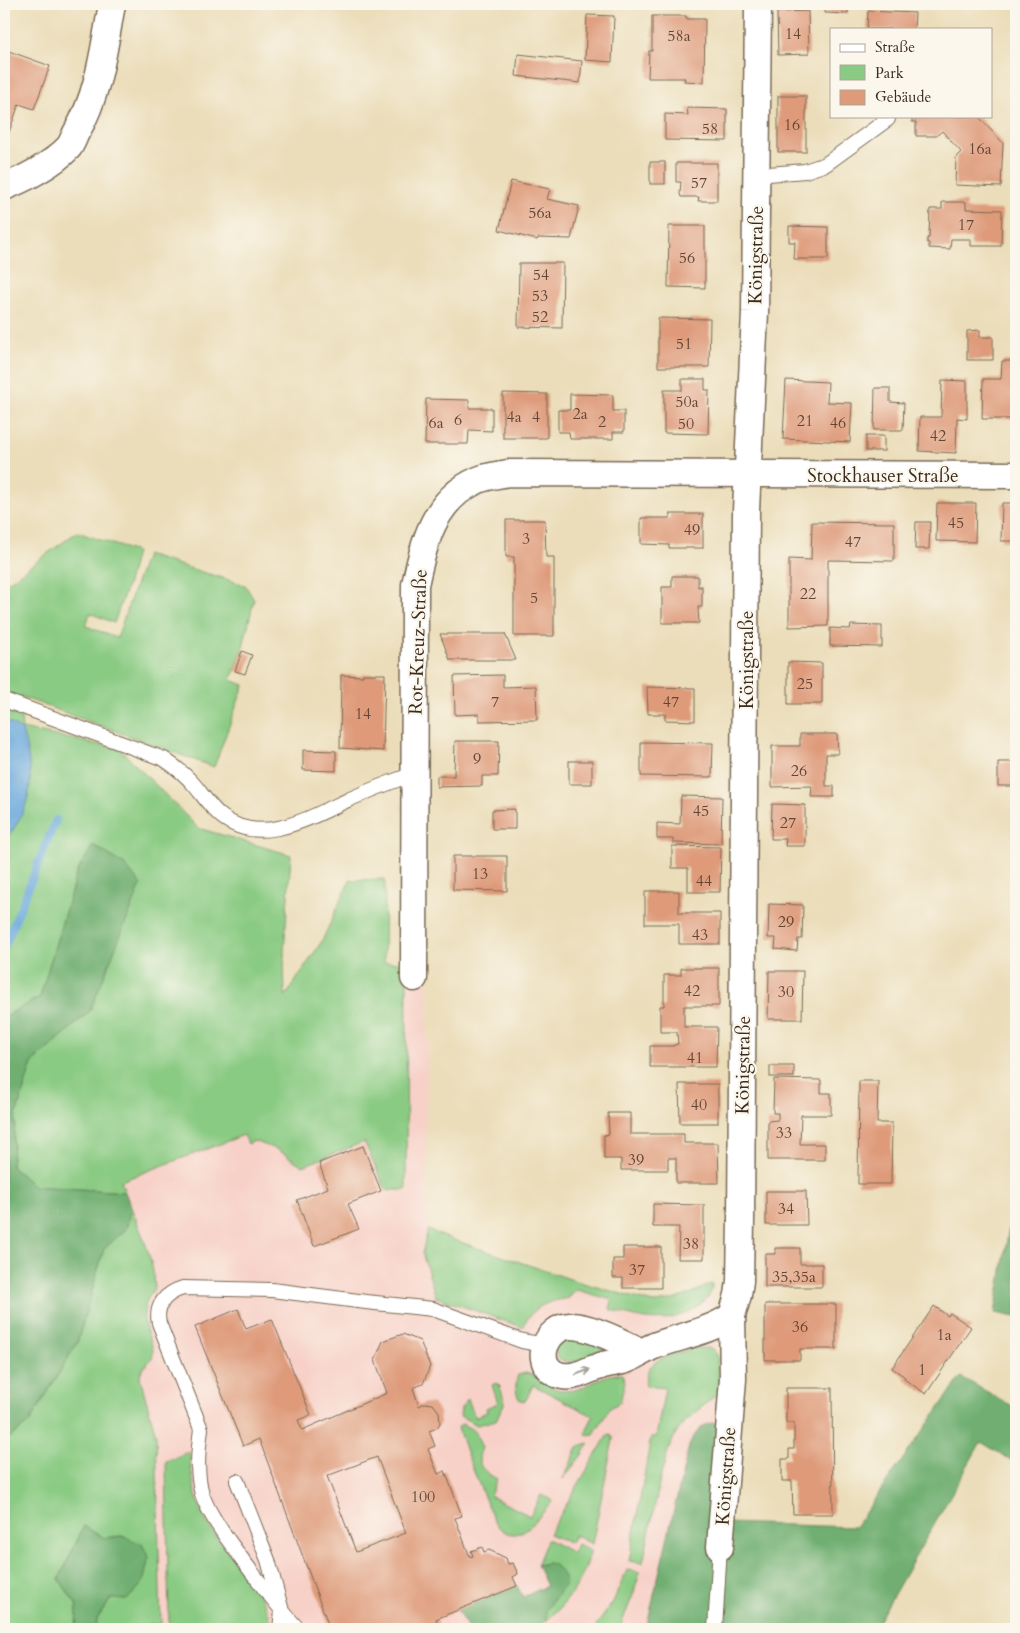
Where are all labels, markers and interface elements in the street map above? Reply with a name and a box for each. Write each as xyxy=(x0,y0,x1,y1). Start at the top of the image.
house number: 14 xyxy=(785,23,801,45)
house number: 58a xyxy=(667,25,691,47)
legend xyxy=(830,28,992,118)
text: Straße xyxy=(875,37,915,57)
text: Park xyxy=(875,63,904,83)
text: Gebäude xyxy=(875,87,932,107)
house number: 16 xyxy=(784,114,800,136)
house number: 58 xyxy=(702,118,718,140)
house number: 16a xyxy=(968,138,992,160)
house number: 57 xyxy=(691,172,707,194)
house number: 56a xyxy=(528,202,552,224)
street label: Königstraße xyxy=(742,205,770,305)
house number: 17 xyxy=(958,214,974,236)
house number: 56 xyxy=(679,247,695,269)
house number: 54 xyxy=(533,264,549,286)
house number: 53 xyxy=(532,285,548,307)
house number: 52 xyxy=(532,306,548,328)
house number: 51 xyxy=(676,333,692,355)
house number: 50a xyxy=(675,391,699,413)
house number: 2a xyxy=(572,403,588,425)
house number: 4a xyxy=(506,406,522,428)
house number: 4 xyxy=(532,406,540,428)
house number: 6 xyxy=(454,409,462,431)
house number: 21 xyxy=(797,410,813,432)
house number: 2 xyxy=(598,411,606,433)
house number: 6a xyxy=(428,412,444,434)
house number: 46 xyxy=(830,412,846,434)
house number: 50 xyxy=(678,413,694,435)
house number: 42 xyxy=(930,425,946,447)
street label: Stockhauser Straße xyxy=(807,463,959,489)
house number: 45 xyxy=(948,512,964,534)
house number: 49 xyxy=(684,519,700,541)
house number: 3 xyxy=(522,528,530,550)
house number: 47 xyxy=(845,531,861,553)
street label: Rot-Kreuz-Straße xyxy=(402,569,434,715)
house number: 22 xyxy=(800,583,816,605)
house number: 5 xyxy=(530,587,538,609)
street label: Königstraße xyxy=(734,611,760,709)
house number: 25 xyxy=(797,673,813,695)
house number: 7 xyxy=(491,691,499,713)
house number: 47 xyxy=(663,691,679,713)
house number: 14 xyxy=(355,703,371,725)
house number: 9 xyxy=(473,748,481,770)
house number: 26 xyxy=(791,760,807,782)
house number: 45 xyxy=(693,800,709,822)
house number: 27 xyxy=(780,812,796,834)
house number: 13 xyxy=(472,863,488,885)
house number: 44 xyxy=(696,870,712,892)
house number: 29 xyxy=(778,911,794,933)
house number: 43 xyxy=(692,924,708,946)
house number: 42 xyxy=(684,980,700,1002)
house number: 30 xyxy=(778,981,794,1003)
street label: Königstraße xyxy=(729,1015,757,1115)
house number: 41 xyxy=(687,1047,703,1069)
house number: 40 xyxy=(691,1094,707,1116)
house number: 33 xyxy=(776,1122,792,1144)
house number: 39 xyxy=(628,1149,644,1171)
house number: 34 xyxy=(778,1198,794,1220)
house number: 38 xyxy=(683,1233,699,1255)
house number: 37 xyxy=(629,1259,645,1281)
house number: 35,35a xyxy=(772,1266,816,1288)
house number: 36 xyxy=(792,1316,808,1338)
house number: 1a xyxy=(936,1324,952,1346)
house number: 1 xyxy=(918,1359,926,1381)
one-way arrow xyxy=(575,1367,590,1377)
street label: Königstraße xyxy=(710,1426,742,1526)
house number: 100 xyxy=(411,1486,435,1508)

